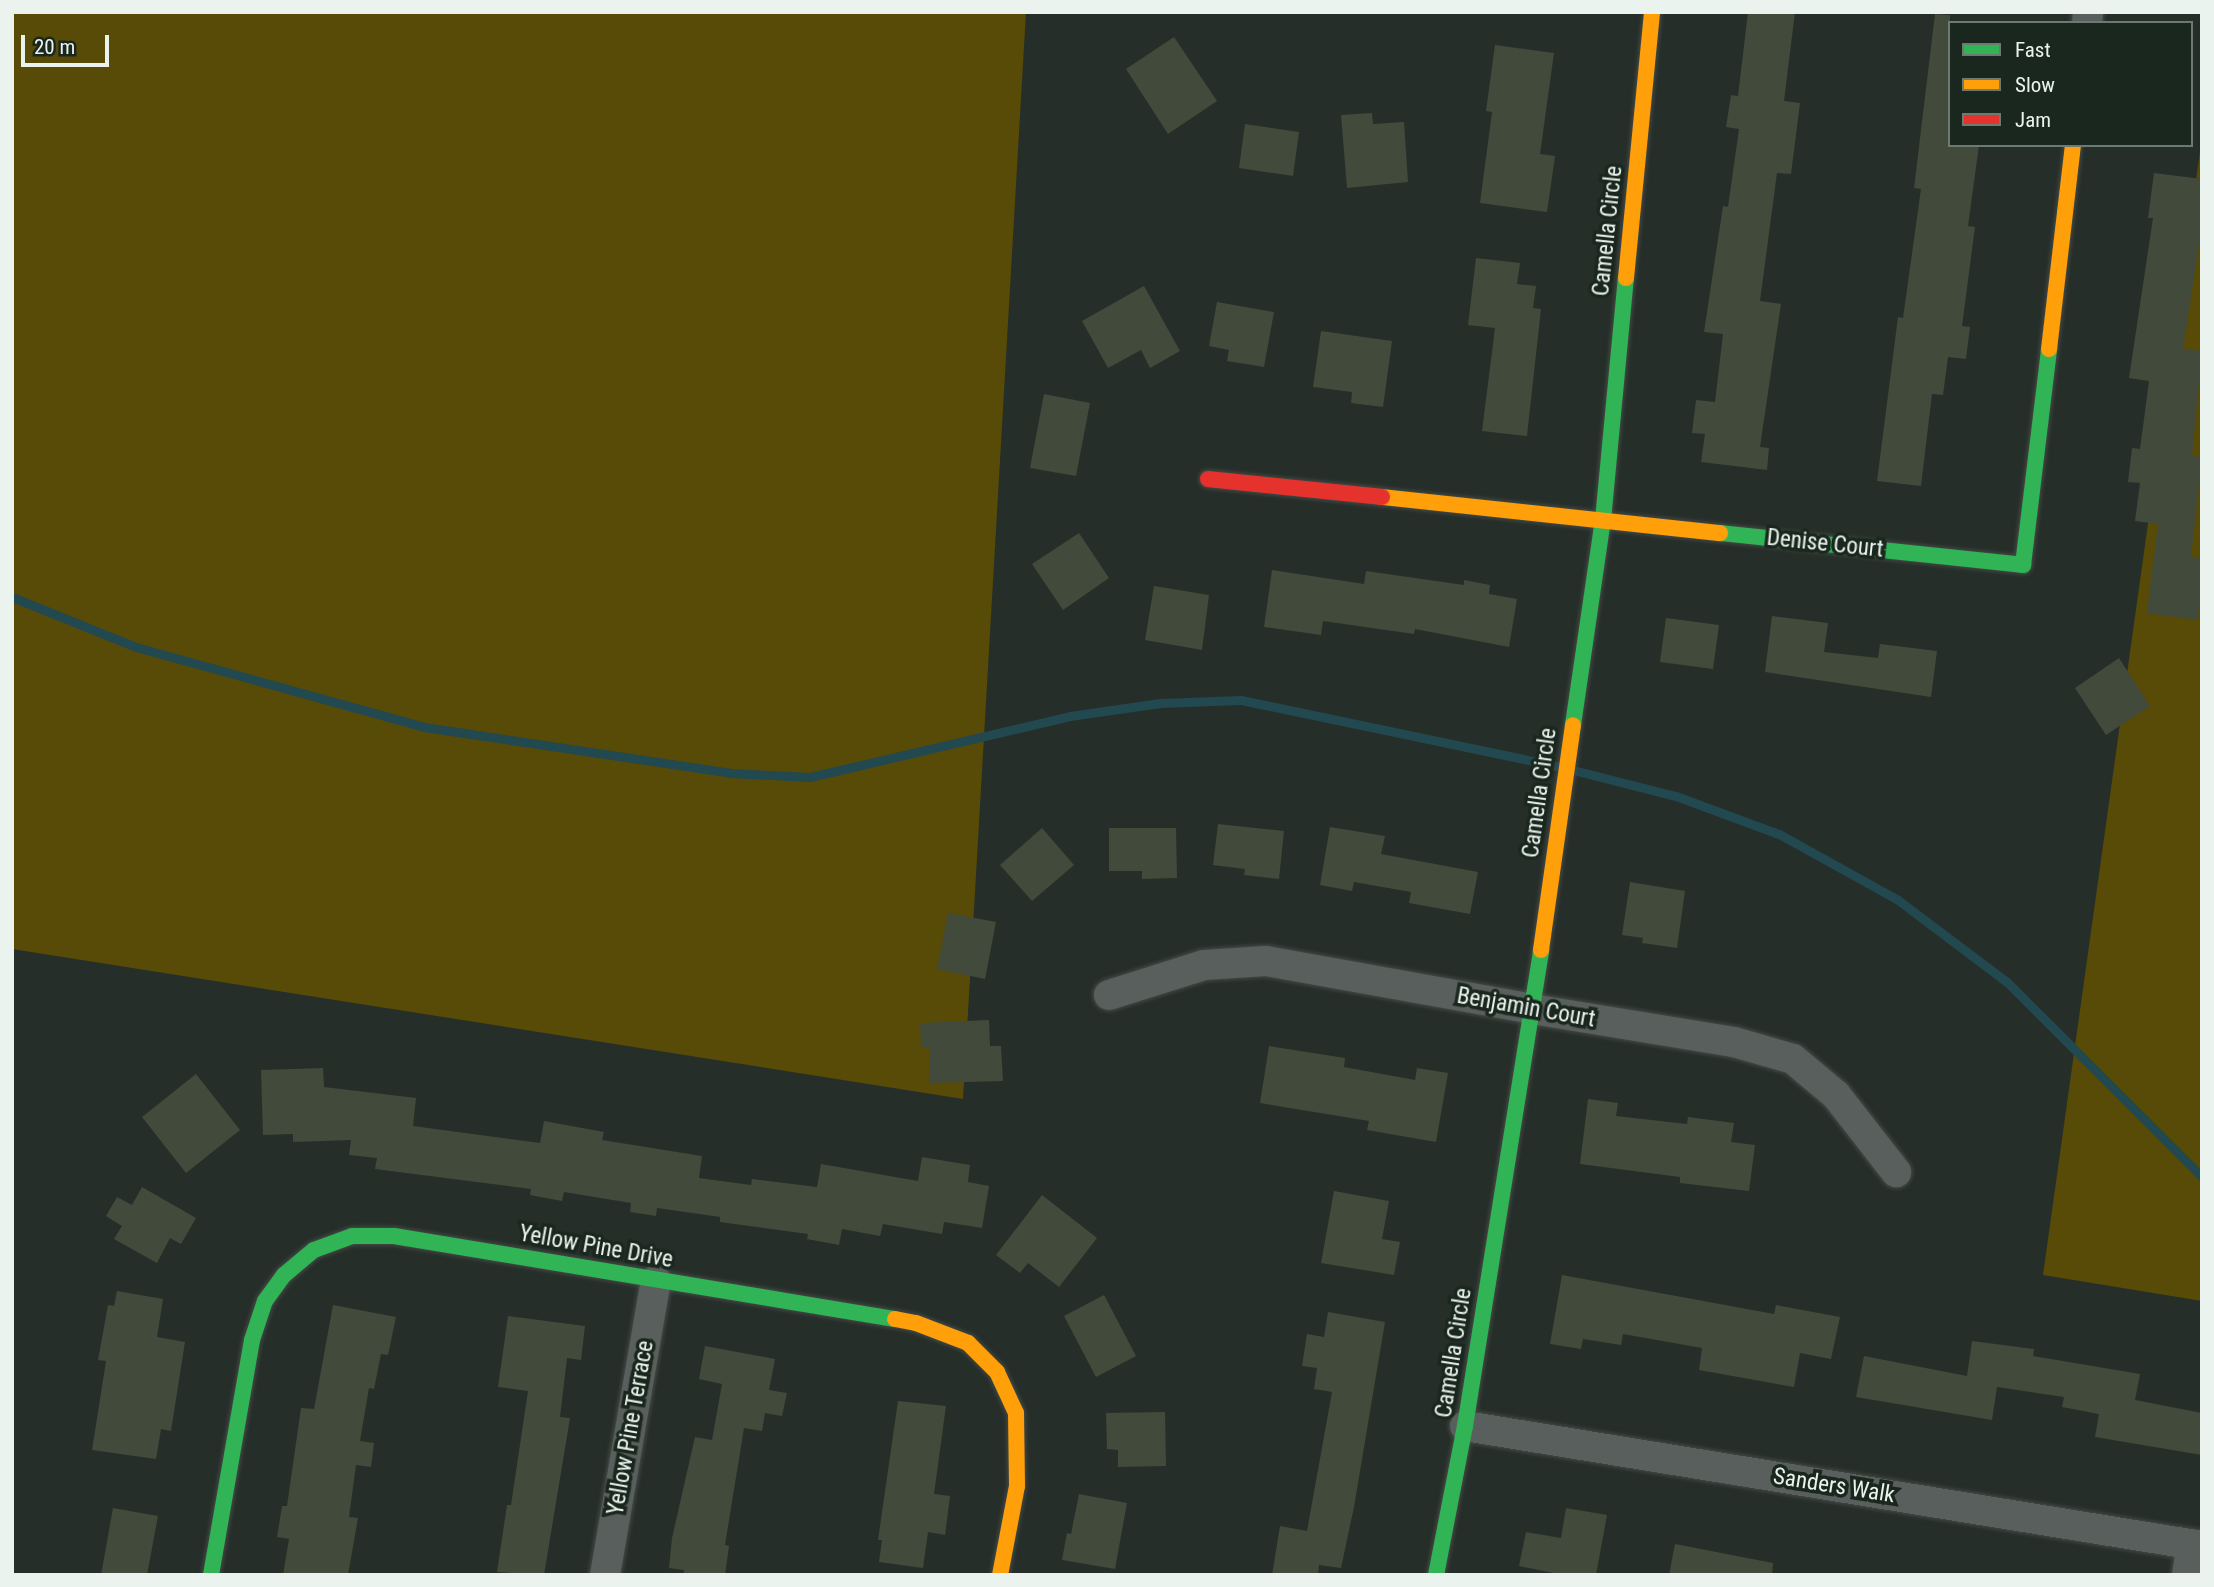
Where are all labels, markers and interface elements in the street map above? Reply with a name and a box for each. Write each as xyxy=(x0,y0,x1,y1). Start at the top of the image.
scale bar xyxy=(24,21,112,65)
legend xyxy=(1948,21,2193,147)
text: 20 m xyxy=(34,35,75,59)
text: Fast xyxy=(2015,38,2051,62)
text: Slow xyxy=(2015,73,2055,97)
text: Jam xyxy=(2015,108,2051,132)
street label: Camella Circle xyxy=(1587,165,1629,297)
street label: Denise Court xyxy=(1765,524,1885,564)
street label: Camella Circle xyxy=(1517,726,1563,860)
street label: Benjamin Court xyxy=(1455,982,1597,1034)
street label: Yellow Pine Drive xyxy=(517,1220,675,1274)
street label: Camella Circle xyxy=(1430,1286,1478,1420)
street label: Yellow Pine Terrace xyxy=(602,1338,660,1518)
street label: Sanders Walk xyxy=(1771,1463,1897,1509)

